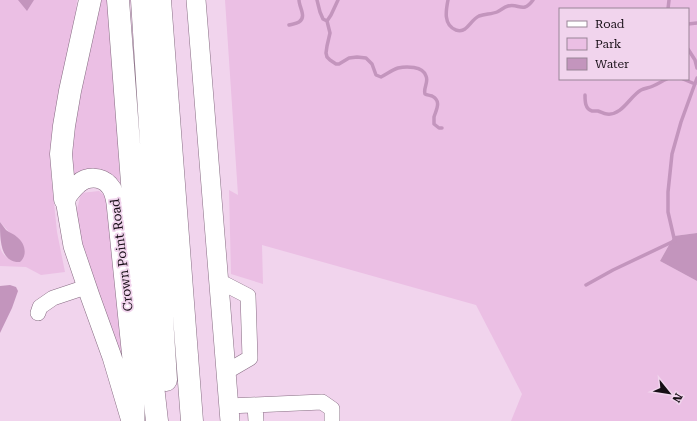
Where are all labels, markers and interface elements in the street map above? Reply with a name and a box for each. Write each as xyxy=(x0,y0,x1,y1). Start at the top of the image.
legend xyxy=(559,8,689,80)
text: Road xyxy=(595,17,625,31)
text: Park xyxy=(595,37,622,51)
text: Water xyxy=(595,57,629,71)
street label: Crown Point Road xyxy=(107,197,136,312)
north arrow xyxy=(649,373,689,413)
text: N xyxy=(669,391,685,405)

